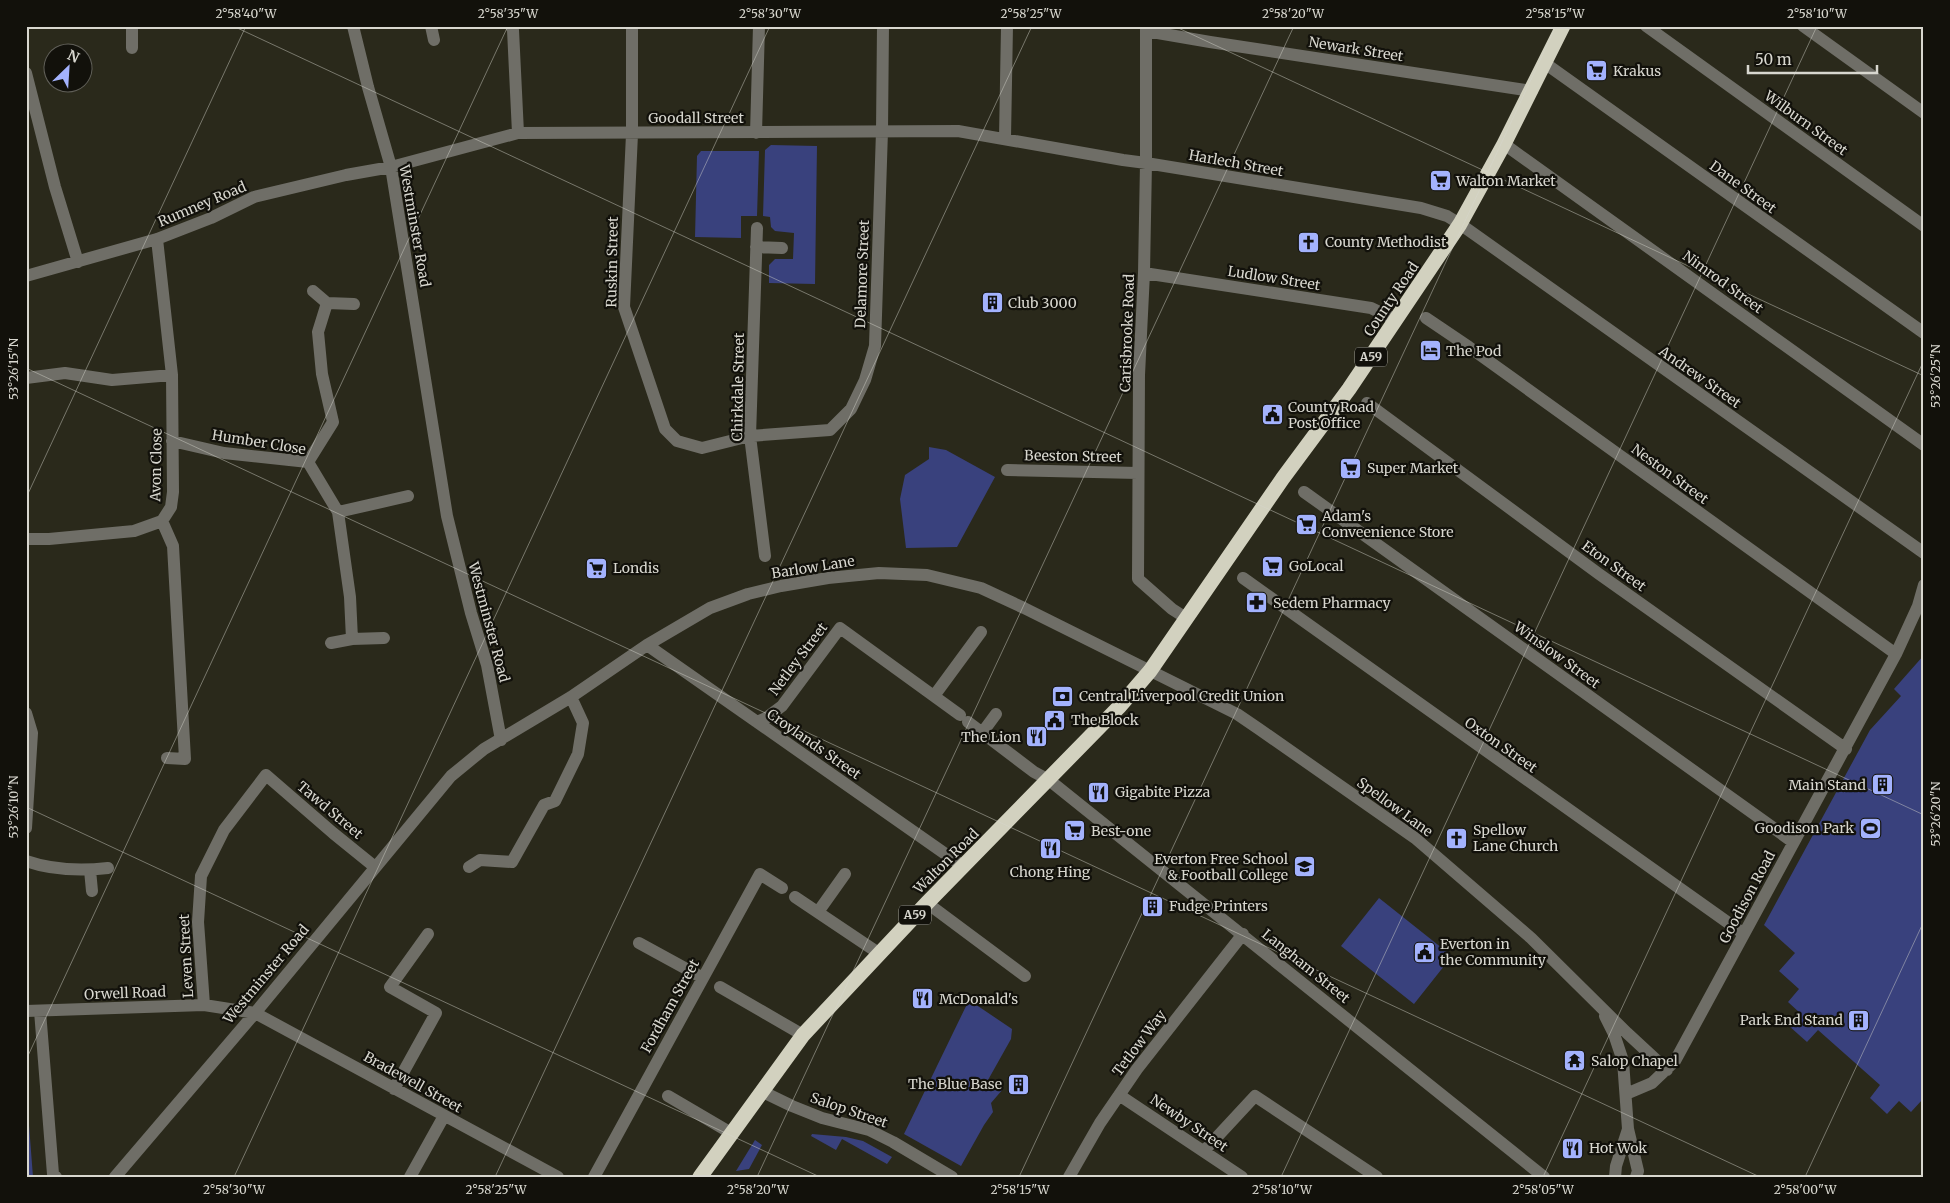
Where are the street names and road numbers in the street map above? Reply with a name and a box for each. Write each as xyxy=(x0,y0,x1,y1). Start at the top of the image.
street label: Newark Street xyxy=(1307,33,1405,65)
street label: Wilburn Street xyxy=(1760,86,1852,160)
street label: Goodall Street xyxy=(648,109,744,127)
street label: Harlech Street xyxy=(1187,146,1285,180)
street label: Dane Street xyxy=(1706,157,1780,218)
street label: Westminster Road xyxy=(395,162,435,289)
street label: Rumney Road xyxy=(155,177,249,231)
street label: Ruskin Street xyxy=(602,216,622,308)
street label: Delamore Street xyxy=(851,219,873,329)
street label: Nimrod Street xyxy=(1679,247,1767,318)
street label: County Road xyxy=(1360,258,1423,340)
street label: Ludlow Street xyxy=(1226,262,1322,294)
street label: Carisbrooke Road xyxy=(1116,273,1138,392)
street label: Chirkdale Street xyxy=(728,332,748,441)
street label: Andrew Street xyxy=(1655,341,1745,412)
road number: A59 xyxy=(1355,348,1387,367)
street label: Humber Close xyxy=(211,426,307,458)
street label: Avon Close xyxy=(146,428,166,503)
street label: Neston Street xyxy=(1628,440,1713,508)
street label: Beeston Street xyxy=(1024,446,1122,466)
street label: Eton Street xyxy=(1578,537,1650,596)
street label: Barlow Lane xyxy=(770,552,856,582)
street label: Westminster Road xyxy=(464,559,514,685)
street label: Winslow Street xyxy=(1510,617,1604,693)
street label: Netley Street xyxy=(765,619,832,699)
street label: Croylands Street xyxy=(764,705,865,783)
street label: Oxton Street xyxy=(1461,713,1541,777)
street label: Spellow Lane xyxy=(1353,773,1437,841)
street label: Tawd Street xyxy=(293,777,367,843)
street label: Walton Road xyxy=(909,824,983,898)
street label: Goodison Road xyxy=(1715,847,1779,946)
road number: A59 xyxy=(899,906,931,924)
street label: Leven Street xyxy=(175,913,197,998)
street label: Westminster Road xyxy=(219,920,313,1028)
street label: Langham Street xyxy=(1258,925,1354,1007)
street label: Fordham Street xyxy=(637,955,703,1056)
street label: Orwell Road xyxy=(84,983,167,1003)
street label: Tetlow Way xyxy=(1108,1006,1170,1080)
street label: Bradewell Street xyxy=(360,1047,466,1117)
street label: Salop Street xyxy=(808,1088,891,1132)
street label: Newby Street xyxy=(1147,1090,1232,1156)

